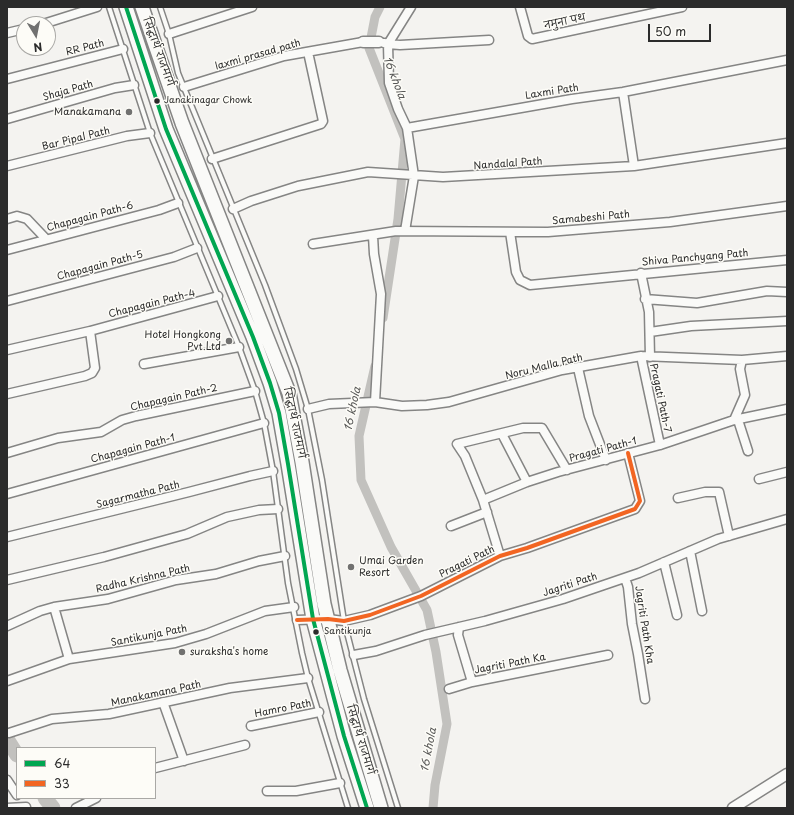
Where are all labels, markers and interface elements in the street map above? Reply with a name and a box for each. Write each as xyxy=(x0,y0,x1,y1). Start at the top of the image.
street label: नमुना पथ xyxy=(543,12,587,32)
north arrow xyxy=(16,16,56,56)
street label: सिद्धार्थ राजमार्ग xyxy=(140,16,176,88)
scale bar xyxy=(650,16,713,42)
text: 50 m xyxy=(655,22,686,40)
street label: RR Path xyxy=(65,37,105,59)
street label: laxmi prasad path xyxy=(214,37,302,73)
text: N xyxy=(32,38,44,56)
water label: 16 khola xyxy=(380,55,408,101)
street label: Shaja Path xyxy=(42,78,94,104)
street label: Laxmi Path xyxy=(524,82,580,102)
marker: Janakinagar Chowk xyxy=(152,96,162,106)
place label: Janakinagar Chowk xyxy=(164,96,252,106)
place label: Manakamana xyxy=(54,106,121,118)
marker: Manakamana xyxy=(124,107,134,117)
street label: Bar Pipal Path xyxy=(41,125,111,153)
street label: Nandalal Path xyxy=(473,156,543,172)
street label: Chapagain Path-6 xyxy=(45,200,135,234)
street label: Samabeshi Path xyxy=(552,209,630,227)
street label: Shiva Panchyang Path xyxy=(641,247,749,269)
street label: Chapagain Path-5 xyxy=(56,249,144,283)
street label: Chapagain Path-4 xyxy=(107,287,197,321)
place label: Hotel Hongkong Pvt.Ltd xyxy=(145,329,221,352)
marker: Hotel Hongkong Pvt.Ltd xyxy=(224,336,234,346)
street label: Noru Malla Path xyxy=(504,352,584,382)
street label: Pragati Path-7 xyxy=(647,362,673,434)
street label: Chapagain Path-2 xyxy=(129,382,219,414)
street label: सिद्धार्थ राजमार्ग xyxy=(281,386,307,460)
water label: 16 khola xyxy=(342,386,364,432)
street label: Chapagain Path-1 xyxy=(90,432,176,466)
street label: Pragati Path-1 xyxy=(568,435,638,465)
street label: Sagarmatha Path xyxy=(95,479,181,511)
street label: Pragati Path xyxy=(437,543,497,581)
place label: Umai Garden Resort xyxy=(359,555,423,578)
street label: Radha Krishna Path xyxy=(95,562,191,596)
marker: Umai Garden Resort xyxy=(346,562,356,572)
street label: Jagriti Path xyxy=(541,571,599,599)
street label: Jagriti Path Kha xyxy=(632,585,656,665)
street label: Santikunja Path xyxy=(110,623,188,649)
marker: Santikunja xyxy=(311,627,321,637)
place label: Santikunja xyxy=(324,627,371,637)
place label: suraksha's home xyxy=(190,646,268,658)
marker: suraksha's home xyxy=(177,647,187,657)
street label: Jagriti Path Ka xyxy=(473,651,547,677)
street label: Manakamana Path xyxy=(110,679,202,709)
street label: Hamro Path xyxy=(254,698,312,720)
street label: सिद्धार्थ राजमार्ग xyxy=(344,704,376,776)
water label: 16 khola xyxy=(418,727,440,773)
legend xyxy=(16,747,156,799)
text: 64 xyxy=(54,754,70,772)
text: 33 xyxy=(54,774,70,792)

